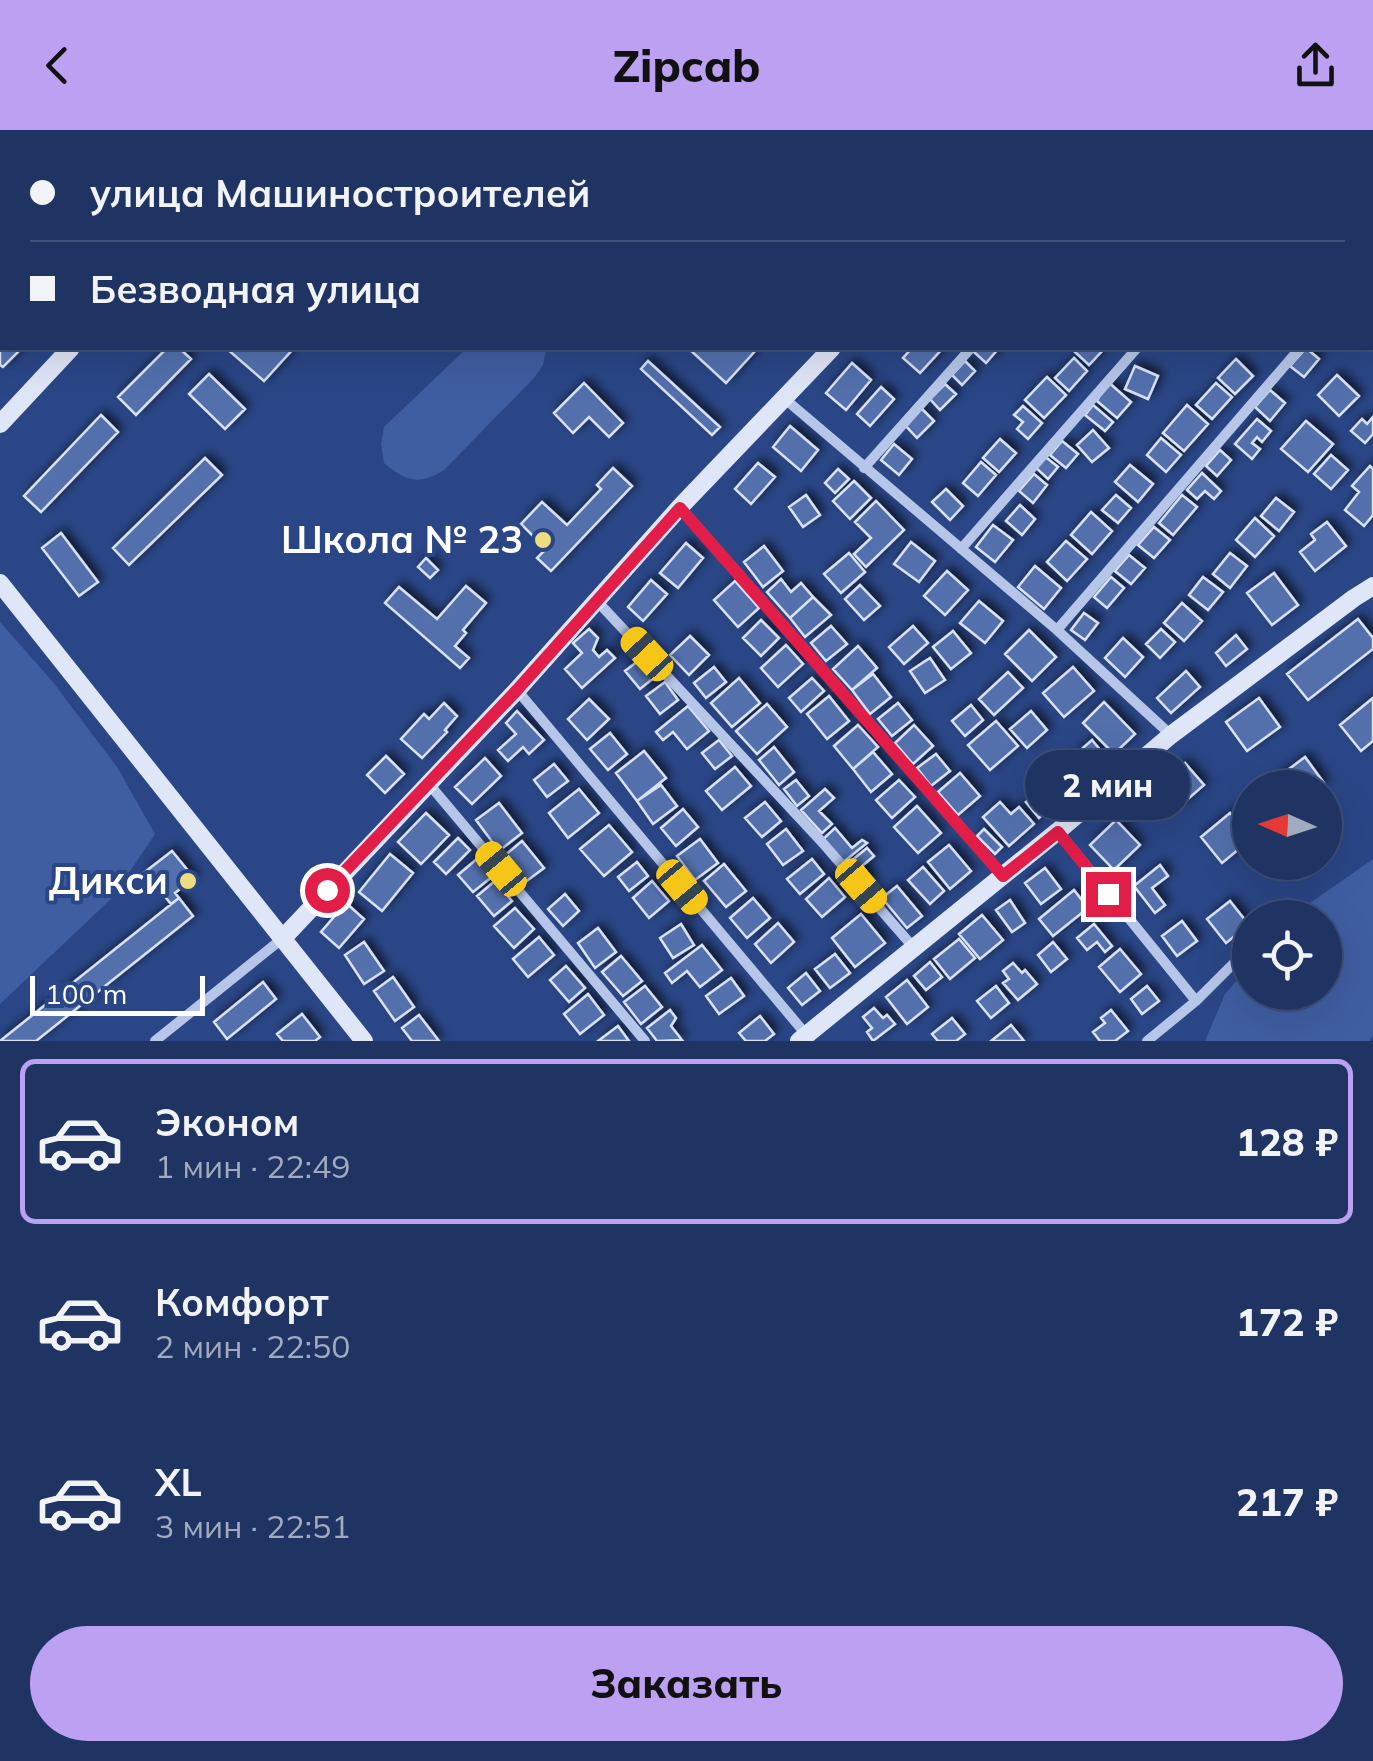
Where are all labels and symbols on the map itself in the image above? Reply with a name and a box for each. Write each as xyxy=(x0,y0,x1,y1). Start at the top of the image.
place label: Школа № 23 xyxy=(281,515,523,563)
marker: Школа № 23 xyxy=(532,529,554,551)
car xyxy=(616,622,678,686)
callout: 2 мин xyxy=(1026,749,1190,819)
north arrow xyxy=(1232,770,1342,880)
car xyxy=(470,836,532,902)
car xyxy=(651,854,713,920)
car xyxy=(830,854,892,918)
place label: Дикси xyxy=(49,856,168,904)
route start xyxy=(305,868,350,913)
marker: Дикси xyxy=(177,870,199,892)
route end xyxy=(1086,872,1131,917)
scale bar xyxy=(30,971,205,1016)

